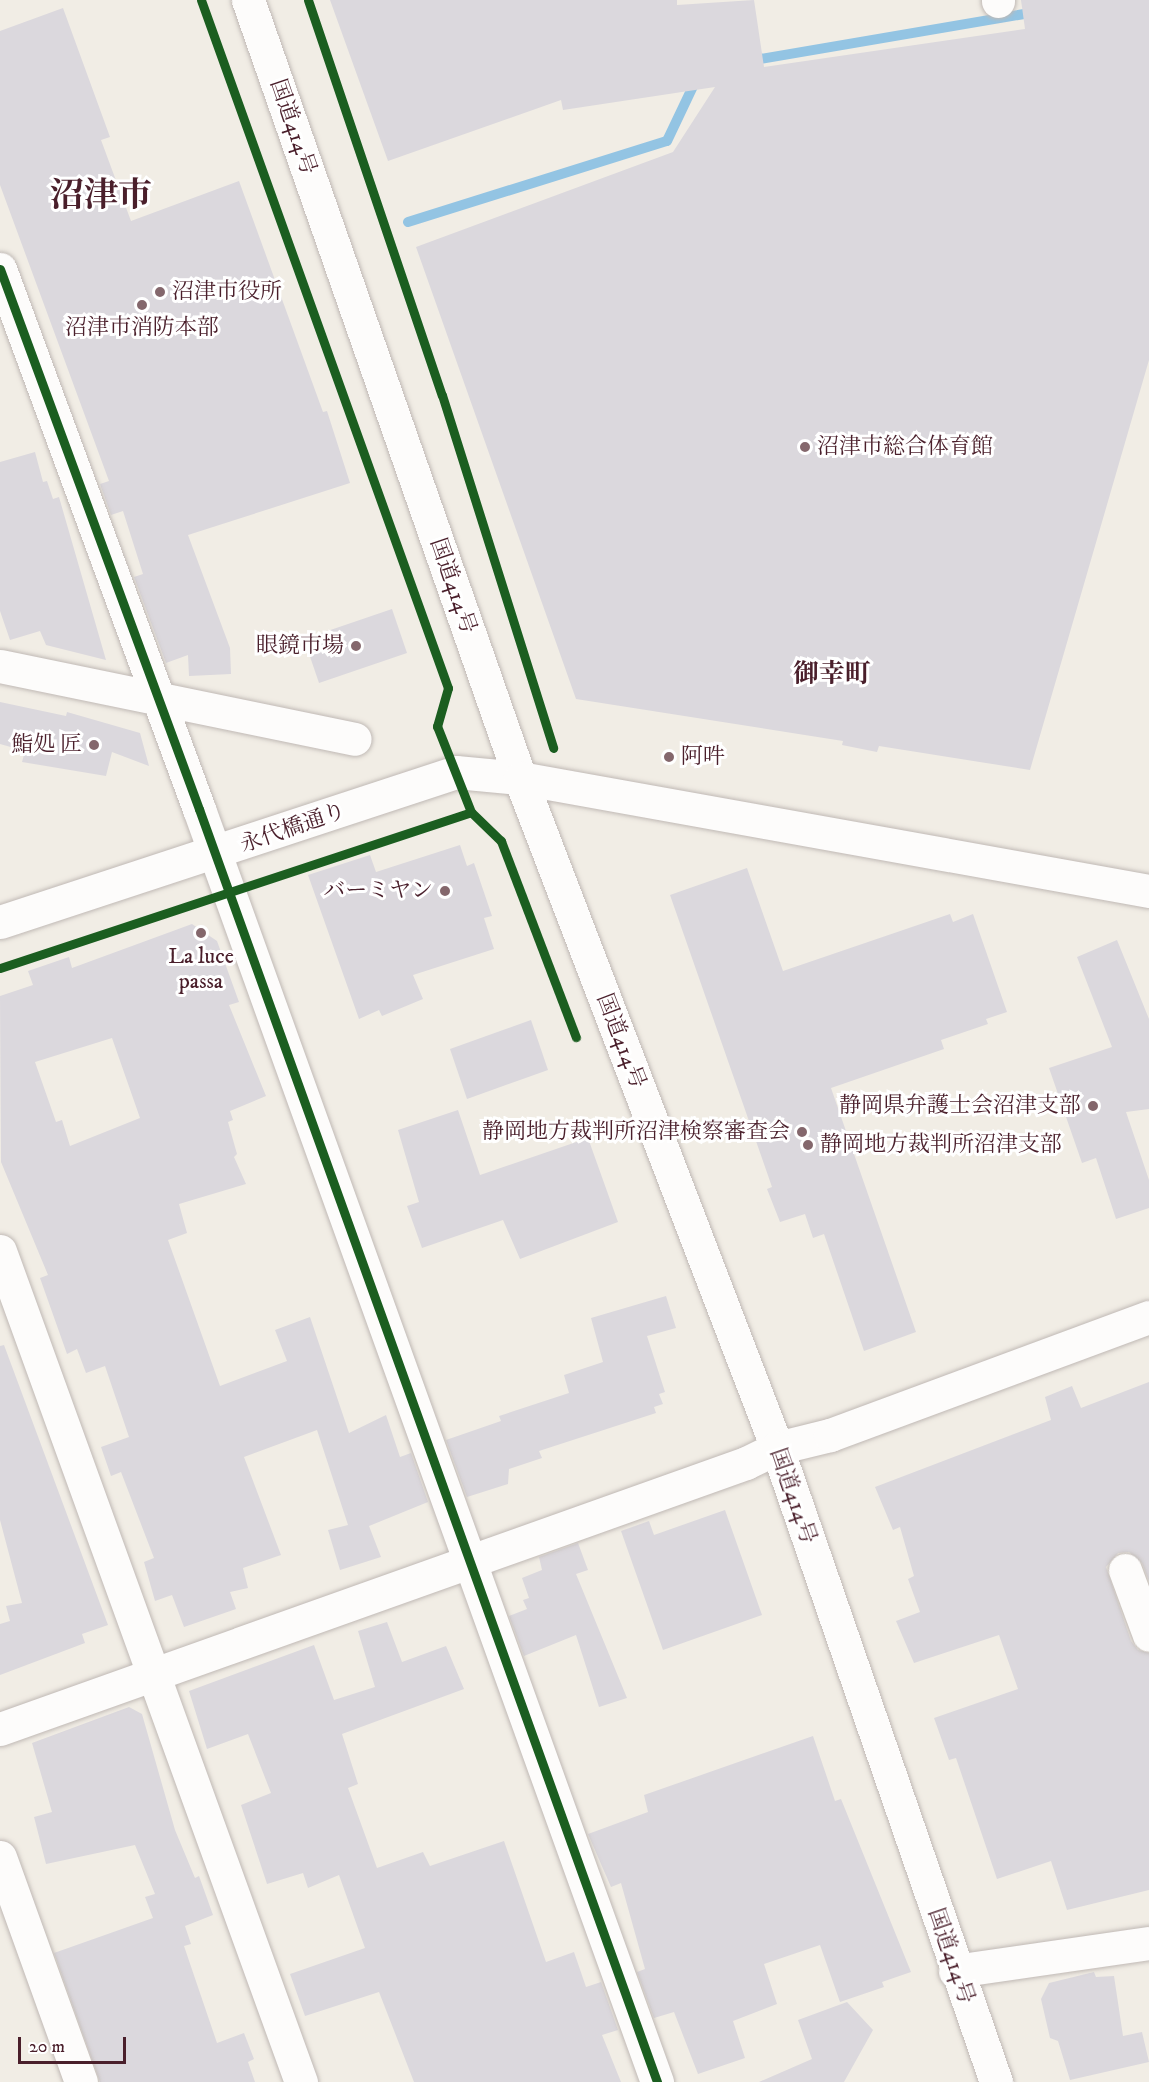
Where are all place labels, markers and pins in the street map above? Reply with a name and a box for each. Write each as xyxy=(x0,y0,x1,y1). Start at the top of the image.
place label: 沼津市役所 xyxy=(172,279,282,305)
marker: 沼津市役所 xyxy=(153,285,167,299)
marker: 沼津市消防本部 xyxy=(135,298,149,312)
place label: 沼津市消防本部 xyxy=(65,315,219,341)
place label: 沼津市総合体育館 xyxy=(817,434,993,460)
marker: 沼津市総合体育館 xyxy=(798,440,812,454)
place label: 眼鏡市場 xyxy=(256,633,344,659)
marker: 眼鏡市場 xyxy=(349,639,363,653)
place label: 鮨処 匠 xyxy=(11,732,82,758)
marker: 鮨処 匠 xyxy=(87,738,101,752)
place label: 阿吽 xyxy=(681,744,725,770)
marker: 阿吽 xyxy=(662,750,676,764)
place label: バーミヤン xyxy=(323,878,433,904)
marker: バーミヤン xyxy=(438,884,452,898)
marker: La luce passa xyxy=(194,926,208,940)
place label: La luce passa xyxy=(168,943,234,994)
place label: 静岡県弁護士会沼津支部 xyxy=(839,1093,1081,1119)
marker: 静岡県弁護士会沼津支部 xyxy=(1086,1099,1100,1113)
place label: 静岡地方裁判所沼津検察審査会 xyxy=(482,1119,790,1145)
marker: 静岡地方裁判所沼津検察審査会 xyxy=(795,1125,809,1139)
place label: 静岡地方裁判所沼津支部 xyxy=(820,1132,1062,1158)
marker: 静岡地方裁判所沼津支部 xyxy=(801,1138,815,1152)

